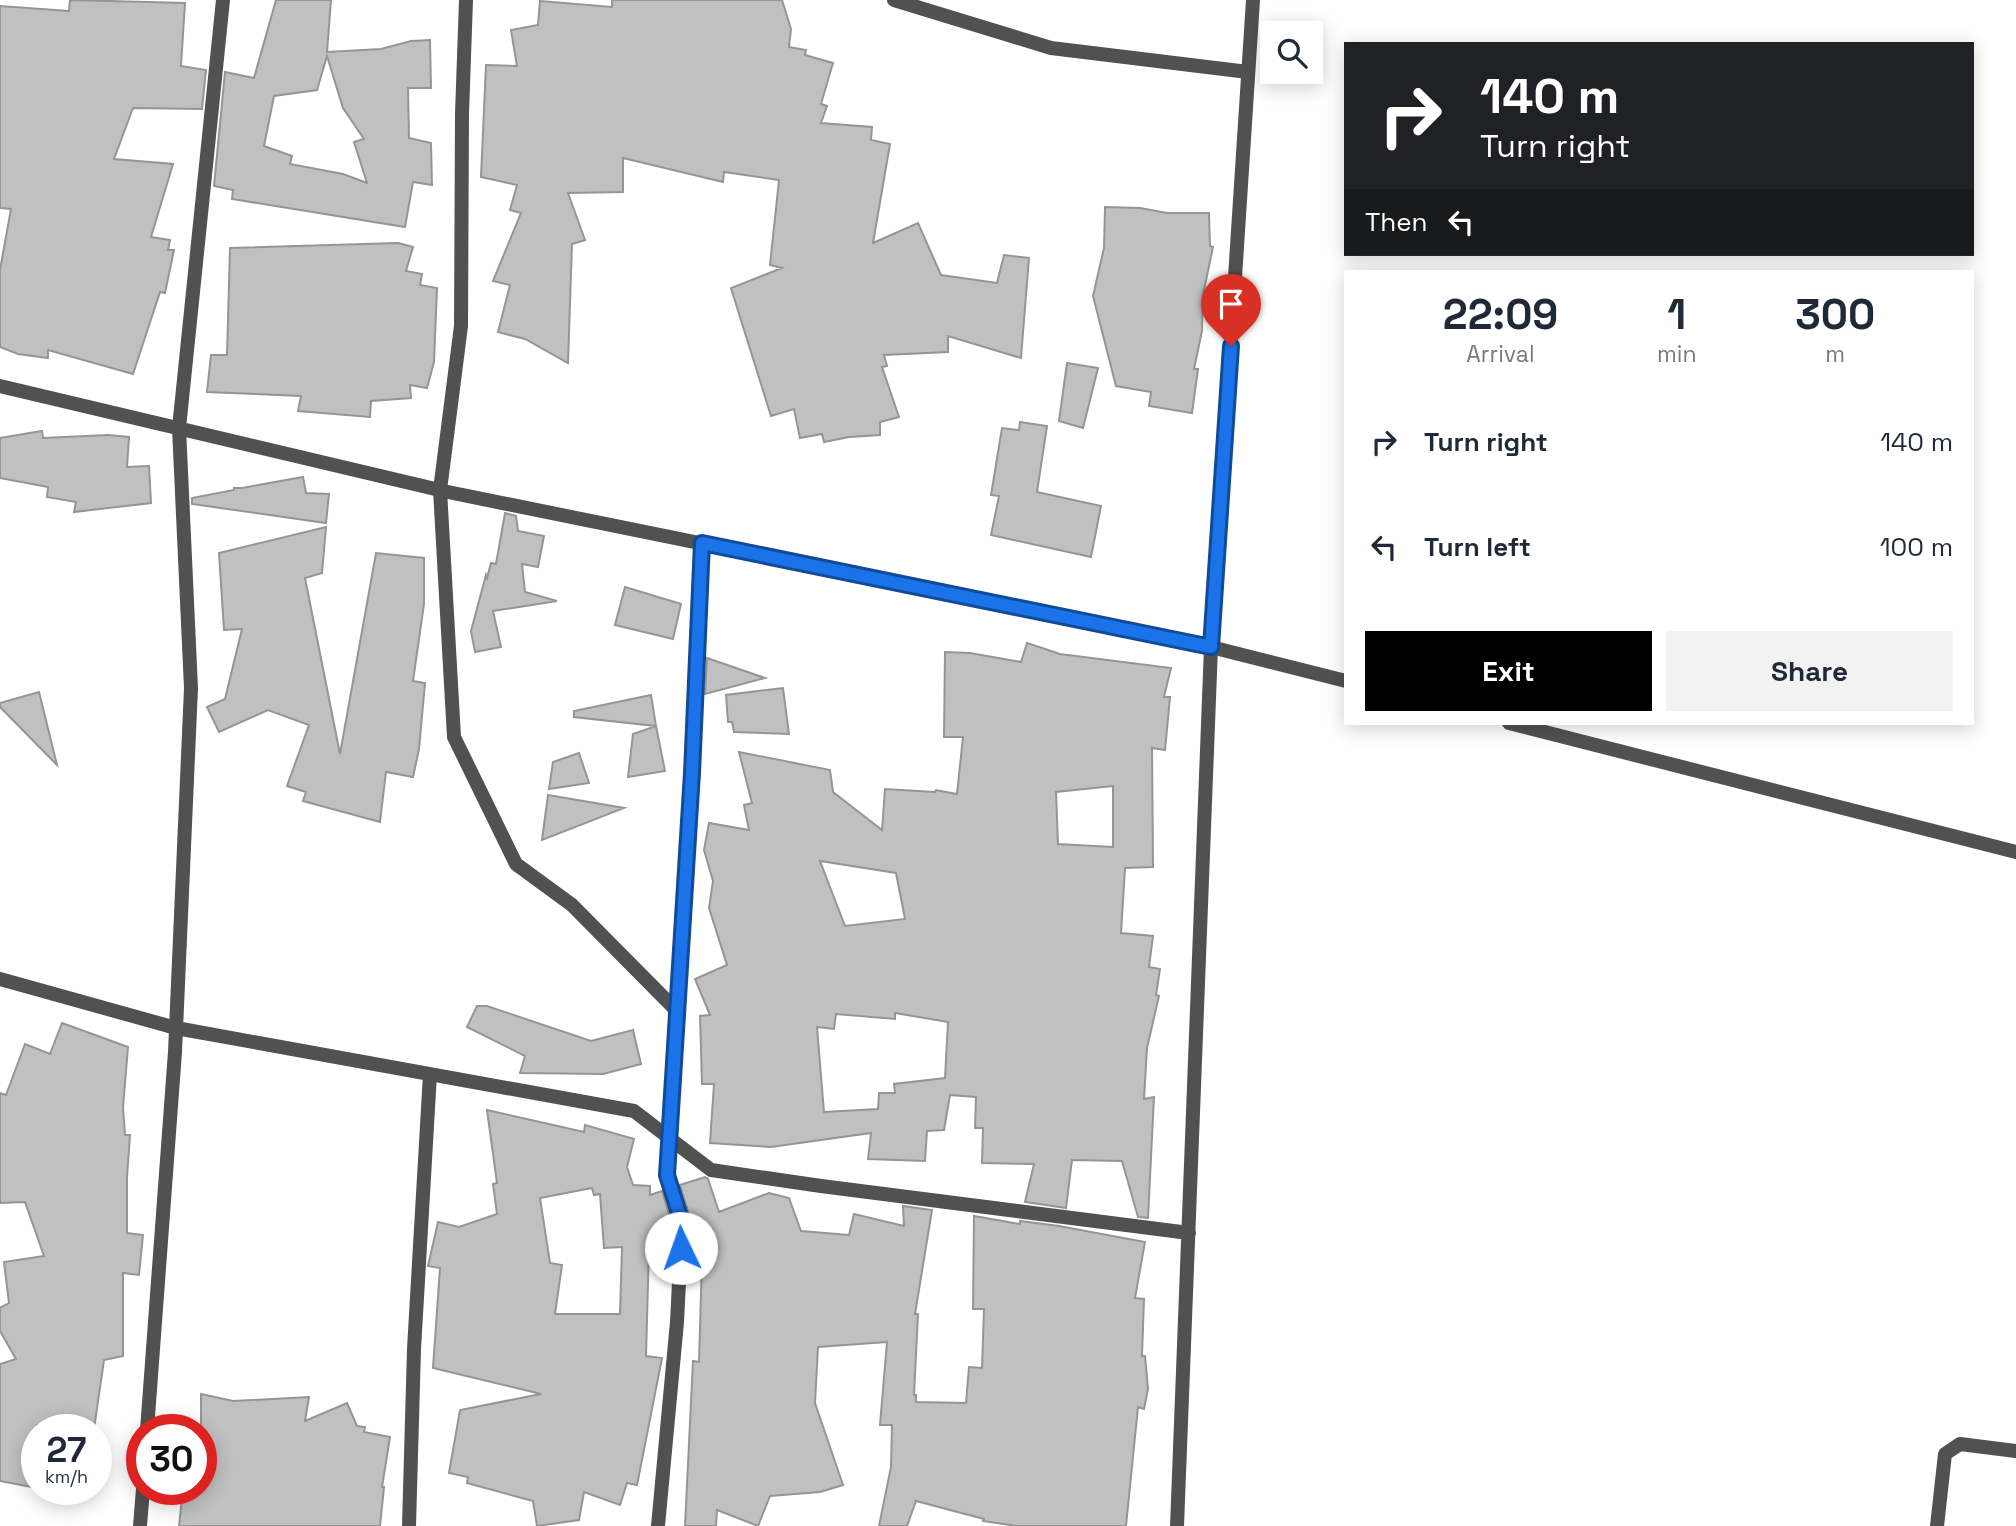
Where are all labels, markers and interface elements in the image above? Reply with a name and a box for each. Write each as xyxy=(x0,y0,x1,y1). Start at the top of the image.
map controls xyxy=(1260,21,1323,84)
button: search xyxy=(1260,21,1323,84)
text: 140 m xyxy=(1480,65,1619,127)
icon: right xyxy=(1365,70,1456,161)
text: Turn right xyxy=(1480,126,1630,166)
icon: left xyxy=(1442,203,1480,241)
text: Then xyxy=(1365,205,1428,239)
pin xyxy=(1201,274,1261,346)
icon: arrive xyxy=(1212,285,1250,323)
text: 22:09 xyxy=(1443,288,1558,341)
text: 1 xyxy=(1667,288,1686,341)
text: 300 xyxy=(1795,288,1875,341)
text: Arrival xyxy=(1466,339,1535,369)
text: min xyxy=(1657,339,1697,369)
text: m xyxy=(1825,339,1845,369)
icon: right xyxy=(1365,423,1403,461)
text: Turn right xyxy=(1424,425,1548,459)
text: 140 m xyxy=(1880,425,1953,459)
icon: left xyxy=(1365,528,1403,566)
text: Turn left xyxy=(1424,530,1531,564)
text: 100 m xyxy=(1880,530,1953,564)
button: Exit xyxy=(1365,631,1652,711)
button: Share xyxy=(1666,631,1953,711)
position arrow xyxy=(644,1211,718,1285)
speed limit sign: 30 xyxy=(126,1414,217,1505)
text: 27 xyxy=(47,1428,86,1472)
text: km/h xyxy=(45,1465,88,1488)

